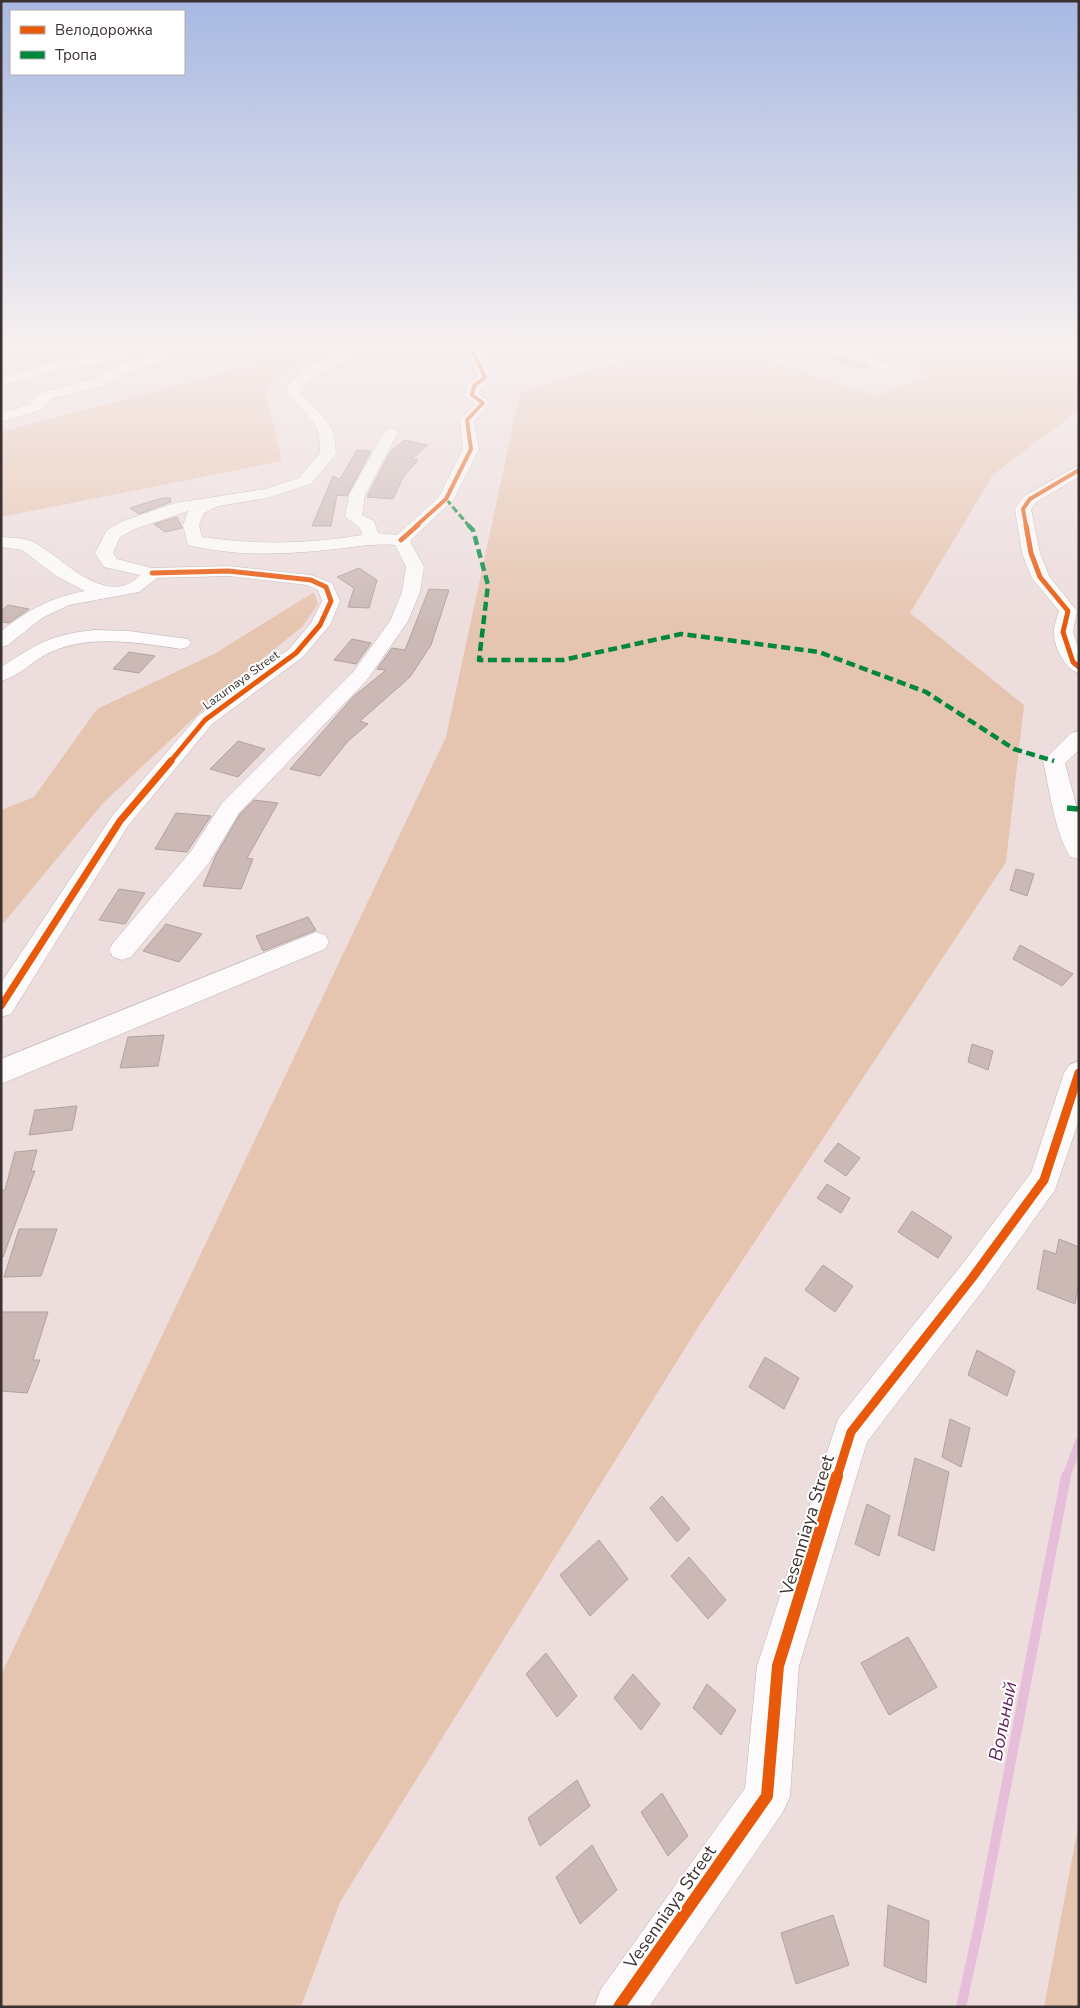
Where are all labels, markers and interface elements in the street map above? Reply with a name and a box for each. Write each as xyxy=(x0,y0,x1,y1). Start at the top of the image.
legend xyxy=(10,10,185,75)
text: Велодорожка xyxy=(55,20,153,40)
text: Тропа xyxy=(55,45,97,65)
street label: Lazurnaya Street xyxy=(200,646,283,713)
street label: Vesenniaya Street xyxy=(774,1451,840,1599)
water label: Вольный xyxy=(983,1679,1023,1763)
street label: Vesenniaya Street xyxy=(618,1840,722,1974)

